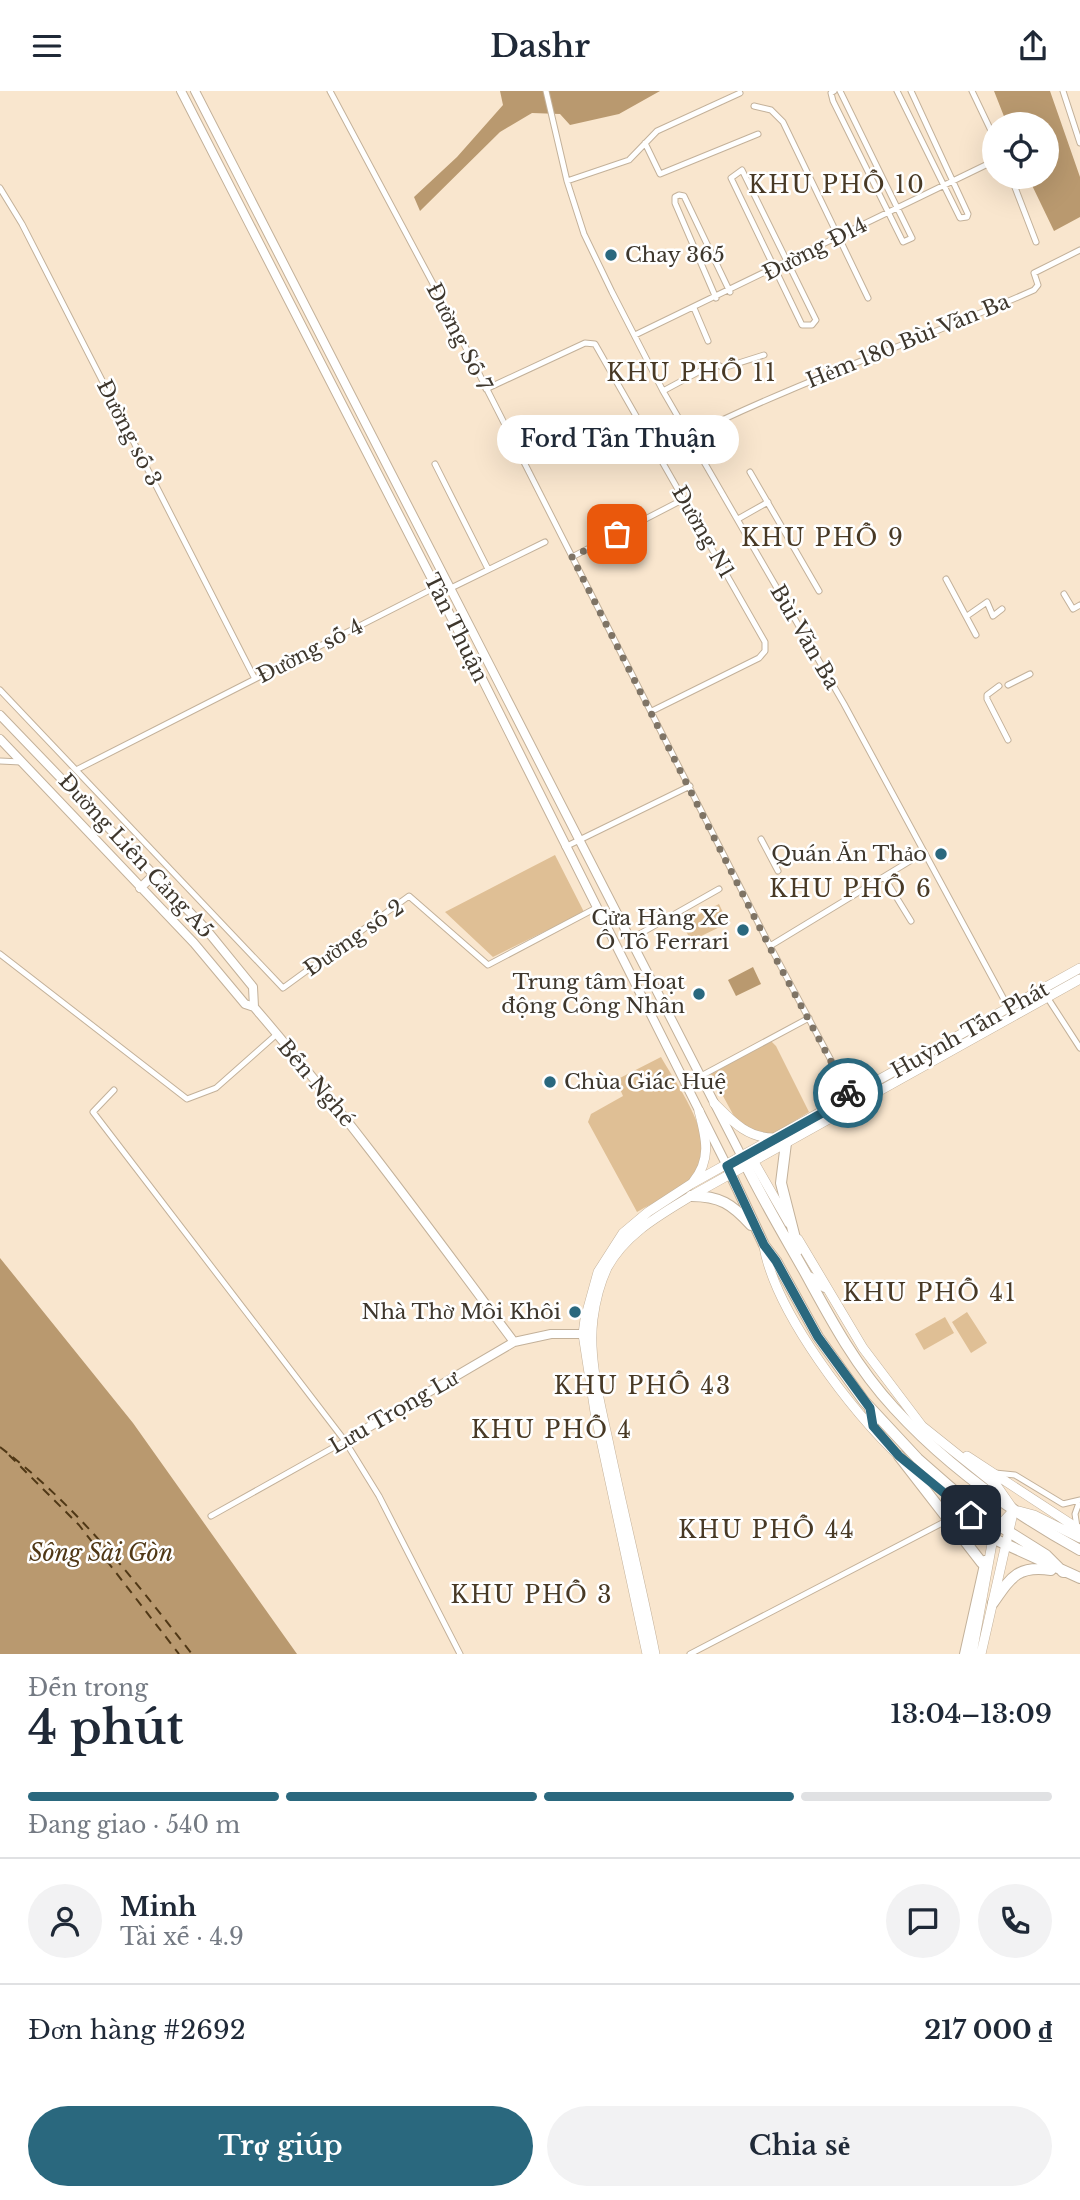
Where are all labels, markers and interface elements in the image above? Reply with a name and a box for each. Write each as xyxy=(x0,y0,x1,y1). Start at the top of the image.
text: Dashr xyxy=(490,26,590,66)
icon: menu xyxy=(28,27,66,65)
icon: share xyxy=(1014,27,1052,65)
map controls xyxy=(982,112,1059,189)
button: locate xyxy=(982,112,1059,189)
district label: KHU PHỐ 10 xyxy=(748,169,926,199)
street label: Đường Đ14 xyxy=(758,212,872,286)
place label: Chay 365 xyxy=(625,242,725,268)
marker: Chay 365 xyxy=(603,247,619,263)
street label: Đường Số 7 xyxy=(421,279,498,396)
street label: Hẻm 180 Bùi Văn Ba xyxy=(802,288,1014,394)
district label: KHU PHỐ 11 xyxy=(606,357,778,387)
street label: Đường số 3 xyxy=(91,375,167,491)
callout: Ford Tân Thuận xyxy=(496,415,738,464)
text: Ford Tân Thuận xyxy=(520,425,716,453)
street label: Đường N1 xyxy=(666,481,740,583)
pin xyxy=(587,504,647,564)
icon: bag xyxy=(598,515,636,553)
district label: KHU PHỐ 9 xyxy=(741,522,905,552)
street label: Tân Thuận xyxy=(418,569,494,687)
street label: Bùi Văn Ba xyxy=(765,580,846,694)
street label: Đường số 4 xyxy=(253,613,367,689)
street label: Đường Liên Cảng A5 xyxy=(53,768,219,944)
place label: Quán Ăn Thảo xyxy=(771,841,927,867)
marker: Quán Ăn Thảo xyxy=(933,846,949,862)
district label: KHU PHỐ 6 xyxy=(769,873,933,903)
street label: Đường số 2 xyxy=(299,894,409,982)
place label: Cửa Hàng Xe Ô Tô Ferrari xyxy=(591,905,729,955)
marker: Cửa Hàng Xe Ô Tô Ferrari xyxy=(735,922,751,938)
place label: Trung tâm Hoạt động Công Nhân xyxy=(501,969,685,1019)
street label: Huỳnh Tấn Phát xyxy=(887,976,1053,1084)
marker: Trung tâm Hoạt động Công Nhân xyxy=(691,986,707,1002)
street label: Bến Nghé xyxy=(272,1034,360,1132)
courier xyxy=(813,1058,883,1128)
place label: Chùa Giác Huệ xyxy=(564,1069,726,1095)
marker: Chùa Giác Huệ xyxy=(542,1074,558,1090)
icon: bike xyxy=(829,1074,867,1112)
district label: KHU PHỐ 41 xyxy=(843,1277,1017,1307)
place label: Nhà Thờ Môi Khôi xyxy=(361,1299,561,1325)
marker: Nhà Thờ Môi Khôi xyxy=(567,1304,583,1320)
street label: Lưu Trọng Lư xyxy=(325,1364,464,1459)
district label: KHU PHỐ 43 xyxy=(554,1370,732,1400)
district label: KHU PHỐ 4 xyxy=(471,1414,633,1444)
pin xyxy=(941,1485,1001,1545)
icon: home xyxy=(952,1496,990,1534)
district label: KHU PHỐ 44 xyxy=(678,1514,856,1544)
water label: Sông Sài Gòn xyxy=(29,1539,173,1567)
district label: KHU PHỐ 3 xyxy=(451,1579,613,1609)
text: Đến trong xyxy=(28,1674,148,1702)
text: 13:04–13:09 xyxy=(890,1698,1052,1730)
text: 4 phút xyxy=(28,1699,184,1756)
text: Đang giao · 540 m xyxy=(28,1811,240,1839)
button: person xyxy=(28,1884,102,1958)
button: chat xyxy=(886,1884,960,1958)
button: phone xyxy=(978,1884,1052,1958)
text: Minh xyxy=(120,1891,197,1923)
text: Tài xế · 4.9 xyxy=(120,1923,244,1951)
text: Đơn hàng #2692 xyxy=(28,2014,246,2046)
text: 217 000 ₫ xyxy=(924,2014,1052,2046)
button: Trợ giúp xyxy=(28,2106,533,2186)
button: Chia sẻ xyxy=(547,2106,1052,2186)

